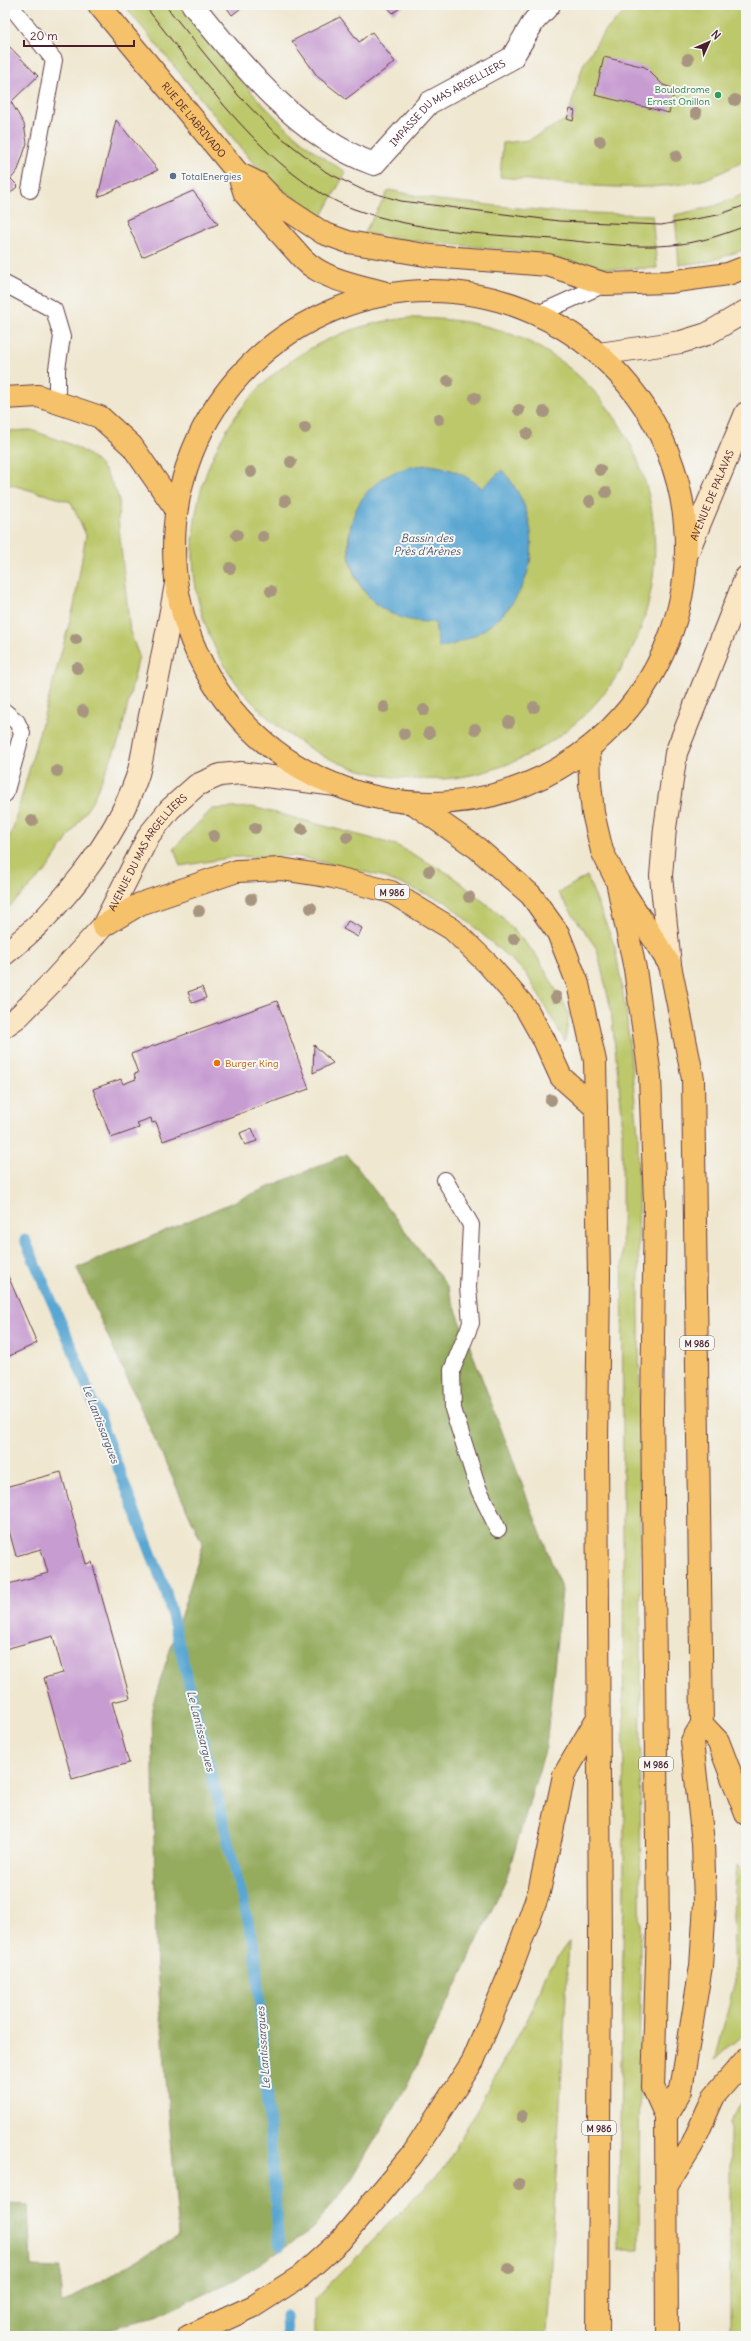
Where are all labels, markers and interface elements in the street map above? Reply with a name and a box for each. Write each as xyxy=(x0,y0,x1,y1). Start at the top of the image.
scale bar xyxy=(24,22,134,48)
north arrow xyxy=(689,22,729,62)
text: N xyxy=(708,27,724,43)
text: 20 m xyxy=(30,28,58,43)
street label: IMPASSE DU MAS ARGELLIERS xyxy=(387,56,508,149)
street label: RUE DE L'ABRIVADO xyxy=(159,79,229,160)
place label: Boulodrome Ernest Onillon xyxy=(647,83,710,108)
marker: Boulodrome Ernest Onillon xyxy=(713,90,723,100)
place label: TotalEnergies xyxy=(181,170,242,183)
marker: TotalEnergies xyxy=(168,171,178,181)
street label: AVENUE DE PALAVAS xyxy=(687,447,737,543)
water label: Bassin des Près d'Arènes xyxy=(394,531,461,558)
street label: AVENUE DU MAS ARGELLIERS xyxy=(105,790,190,913)
road number: M 986 xyxy=(375,885,409,899)
place label: Burger King xyxy=(225,1057,279,1070)
marker: Burger King xyxy=(212,1058,222,1068)
road number: M 986 xyxy=(680,1336,714,1350)
water label: Le Lantissargues xyxy=(80,1383,123,1466)
water label: Le Lantissargues xyxy=(184,1689,218,1774)
road number: M 986 xyxy=(639,1757,673,1771)
water label: Le Lantissargues xyxy=(253,2005,273,2090)
road number: M 986 xyxy=(582,2121,616,2135)

